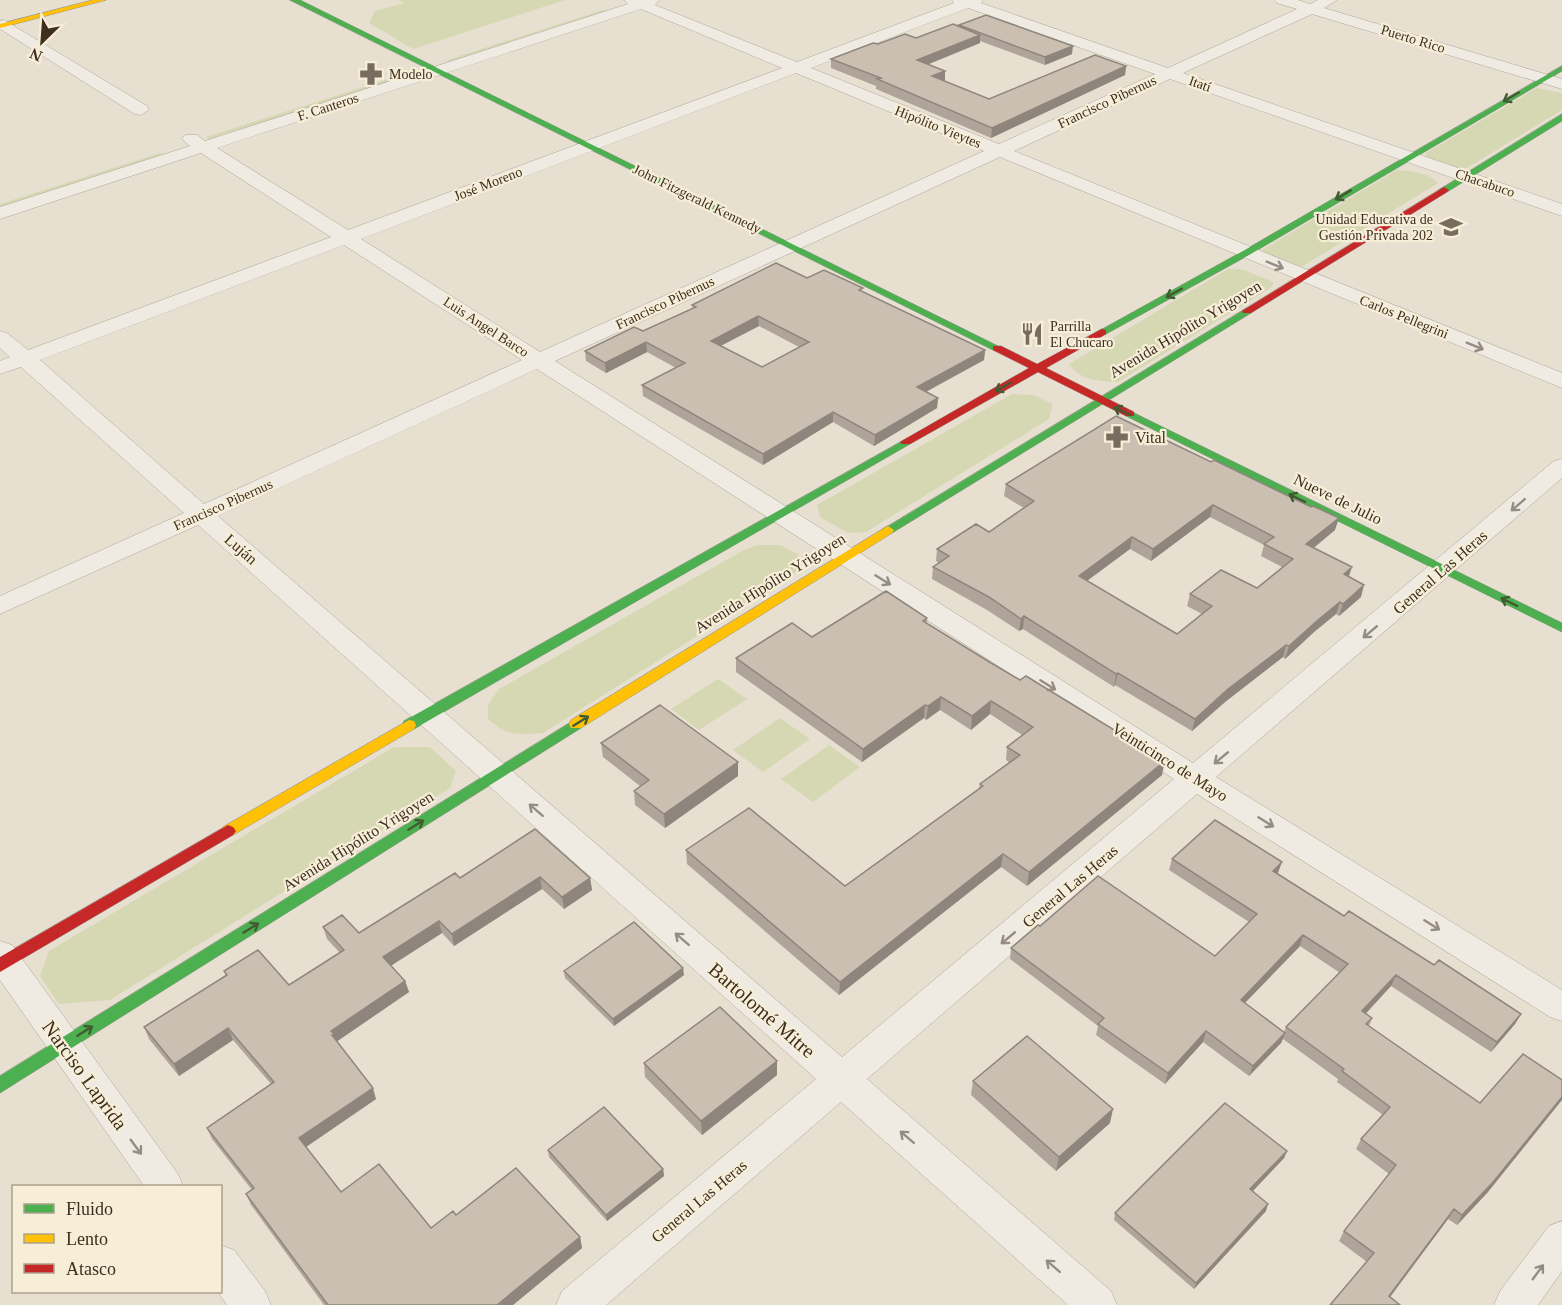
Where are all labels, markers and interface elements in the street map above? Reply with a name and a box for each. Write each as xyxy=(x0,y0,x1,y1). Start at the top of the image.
north arrow xyxy=(12,12,72,72)
street label: Puerto Rico xyxy=(1379,22,1447,56)
text: N xyxy=(27,45,45,65)
pharmacy icon: Modelo xyxy=(358,61,384,87)
place label: Modelo xyxy=(389,67,433,82)
street label: Francisco Pibernus xyxy=(1055,73,1159,131)
street label: Itatí xyxy=(1187,73,1213,95)
street label: F. Canteros xyxy=(296,90,360,124)
one-way arrow xyxy=(1503,92,1520,104)
street label: Hipólito Vieytes xyxy=(893,103,983,151)
street label: John Fitzgerald Kennedy xyxy=(630,161,764,237)
street label: José Moreno xyxy=(452,164,524,204)
street label: Chacabuco xyxy=(1453,166,1517,200)
one-way arrow xyxy=(1335,190,1352,202)
place label: Unidad Educativa de Gestión Privada 202 xyxy=(1316,212,1433,243)
school or university icon: Unidad Educativa de Gestión Privada 202 xyxy=(1438,214,1464,240)
one-way arrow xyxy=(1266,260,1284,271)
street label: Francisco Pibernus xyxy=(613,274,717,332)
street label: Avenida Hipólito Yrigoyen xyxy=(1106,277,1265,382)
one-way arrow xyxy=(1166,287,1183,299)
street label: Carlos Pellegrini xyxy=(1357,292,1451,342)
street label: Luis Angel Barco xyxy=(440,294,532,360)
place label: Parrilla El Chucaro xyxy=(1050,319,1113,350)
restaurant icon: Parrilla El Chucaro xyxy=(1019,321,1045,347)
one-way arrow xyxy=(1466,341,1484,352)
one-way arrow xyxy=(995,381,1012,393)
one-way arrow xyxy=(1114,405,1132,416)
pharmacy icon: Vital xyxy=(1104,424,1130,450)
place label: Vital xyxy=(1135,429,1167,446)
street label: Nueve de Julio xyxy=(1291,470,1385,528)
street label: Francisco Pibernus xyxy=(171,476,275,534)
one-way arrow xyxy=(1288,491,1306,503)
one-way arrow xyxy=(1511,498,1526,512)
street label: General Las Heras xyxy=(1390,527,1490,617)
street label: Luján xyxy=(221,530,261,568)
street label: Avenida Hipólito Yrigoyen xyxy=(692,530,849,637)
one-way arrow xyxy=(874,575,891,587)
one-way arrow xyxy=(1501,596,1519,608)
one-way arrow xyxy=(1363,625,1378,639)
one-way arrow xyxy=(1039,679,1056,691)
one-way arrow xyxy=(573,715,590,728)
street label: Veinticinco de Mayo xyxy=(1108,719,1231,805)
one-way arrow xyxy=(1214,751,1229,765)
street label: Avenida Hipólito Yrigoyen xyxy=(280,788,437,895)
one-way arrow xyxy=(528,803,544,816)
one-way arrow xyxy=(1257,817,1274,829)
one-way arrow xyxy=(407,818,424,830)
street label: General Las Heras xyxy=(1019,841,1121,931)
one-way arrow xyxy=(1423,919,1440,932)
one-way arrow xyxy=(242,922,259,934)
one-way arrow xyxy=(675,932,690,946)
one-way arrow xyxy=(1000,932,1016,945)
street label: Bartolomé Mitre xyxy=(704,958,820,1062)
street label: Narciso Laprida xyxy=(37,1016,132,1134)
one-way arrow xyxy=(76,1025,93,1037)
one-way arrow xyxy=(900,1130,915,1144)
one-way arrow xyxy=(130,1138,143,1154)
street label: General Las Heras xyxy=(648,1156,750,1246)
legend xyxy=(12,1185,222,1293)
text: Fluido xyxy=(66,1199,113,1219)
text: Lento xyxy=(66,1229,108,1249)
text: Atasco xyxy=(66,1259,116,1279)
one-way arrow xyxy=(1046,1259,1061,1273)
one-way arrow xyxy=(1532,1264,1544,1280)

